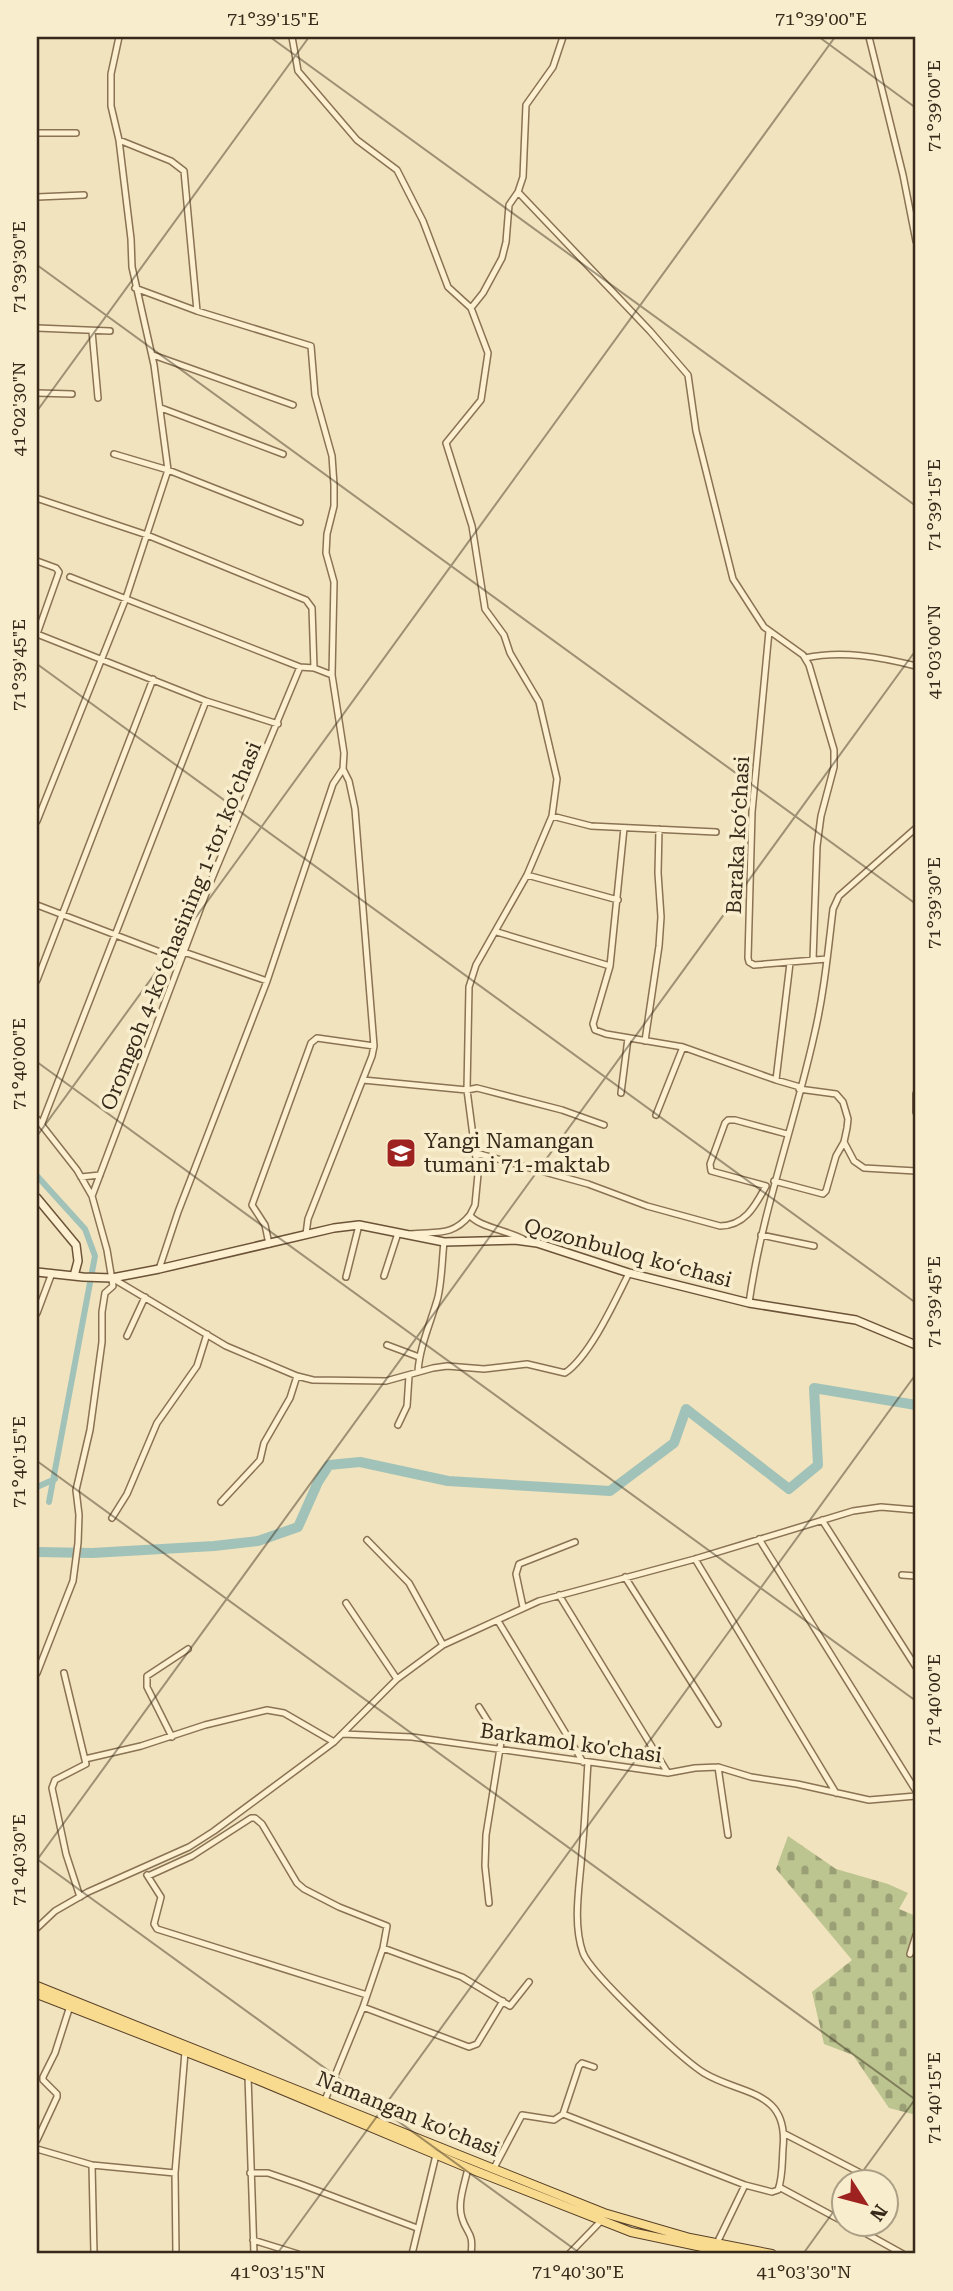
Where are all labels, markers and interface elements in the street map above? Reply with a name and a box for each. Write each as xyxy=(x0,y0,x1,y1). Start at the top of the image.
text: 71°39'15"E xyxy=(227,8,319,29)
text: 71°39'00"E xyxy=(775,8,867,29)
text: 71°39'00"E xyxy=(923,60,944,152)
text: 71°39'30"E xyxy=(8,221,29,313)
text: 41°02'30"N xyxy=(8,362,29,456)
text: 71°39'15"E xyxy=(923,459,944,551)
text: 41°03'00"N xyxy=(923,605,944,699)
text: 71°39'45"E xyxy=(8,619,29,711)
street label: Oromgoh 4-koʻchasining 1-tor koʻchasi xyxy=(96,738,266,1114)
street label: Baraka koʻchasi xyxy=(722,755,754,915)
text: 71°39'30"E xyxy=(923,857,944,949)
text: 71°40'00"E xyxy=(8,1018,29,1110)
place label: Yangi Namangan tumani 71-maktab xyxy=(424,1129,610,1177)
school or university icon: Yangi Namangan tumani 71-maktab xyxy=(384,1136,418,1170)
street label: Qozonbuloq koʻchasi xyxy=(521,1214,735,1292)
text: 71°39'45"E xyxy=(923,1256,944,1348)
text: 71°40'15"E xyxy=(8,1416,29,1508)
text: 71°40'00"E xyxy=(923,1654,944,1746)
street label: Barkamol ko'chasi xyxy=(479,1718,664,1768)
text: 71°40'30"E xyxy=(8,1814,29,1906)
text: 71°40'15"E xyxy=(923,2052,944,2144)
street label: Namangan ko'chasi xyxy=(313,2066,503,2162)
north arrow xyxy=(830,2168,900,2238)
text: N xyxy=(865,2200,892,2226)
text: 41°03'15"N xyxy=(231,2261,325,2282)
text: 71°40'30"E xyxy=(532,2261,624,2282)
text: 41°03'30"N xyxy=(757,2261,851,2282)

